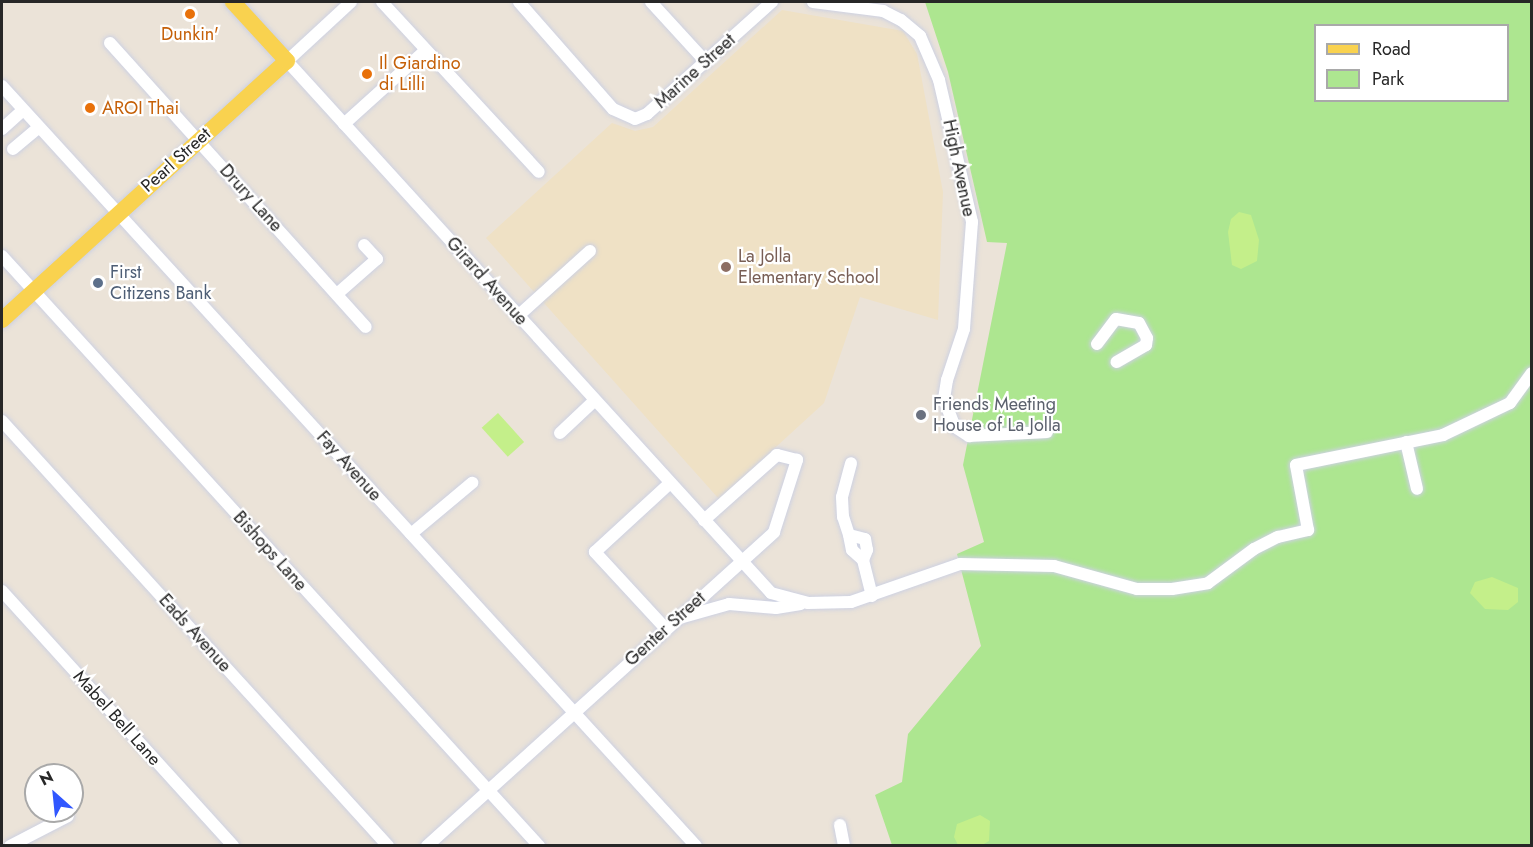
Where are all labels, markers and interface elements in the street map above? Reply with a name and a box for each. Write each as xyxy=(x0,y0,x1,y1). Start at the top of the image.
marker: Dunkin' xyxy=(183,7,197,21)
place label: Dunkin' xyxy=(161,23,219,45)
legend xyxy=(1314,24,1509,102)
street label: Marine Street xyxy=(650,29,740,113)
text: Road xyxy=(1372,36,1411,62)
place label: Il Giardino di Lilli xyxy=(379,53,461,96)
text: Park xyxy=(1372,66,1404,92)
marker: Il Giardino di Lilli xyxy=(360,67,374,81)
place label: AROI Thai xyxy=(102,97,179,119)
marker: AROI Thai xyxy=(83,101,97,115)
street label: High Avenue xyxy=(938,117,980,219)
street label: Pearl Street xyxy=(137,123,215,197)
street label: Drury Lane xyxy=(215,160,287,236)
street label: Girard Avenue xyxy=(442,232,532,330)
place label: La Jolla Elementary School xyxy=(738,246,879,288)
marker: La Jolla Elementary School xyxy=(719,260,733,274)
place label: First Citizens Bank xyxy=(110,262,211,304)
marker: First Citizens Bank xyxy=(91,276,105,290)
place label: Friends Meeting House of La Jolla xyxy=(933,394,1061,436)
marker: Friends Meeting House of La Jolla xyxy=(914,408,928,422)
street label: Fay Avenue xyxy=(312,427,386,505)
street label: Bishops Lane xyxy=(229,507,311,595)
street label: Genter Street xyxy=(620,587,710,671)
street label: Eads Avenue xyxy=(154,590,236,676)
street label: Mabel Bell Lane xyxy=(69,666,165,770)
north arrow xyxy=(24,763,84,823)
text: N xyxy=(36,765,57,791)

